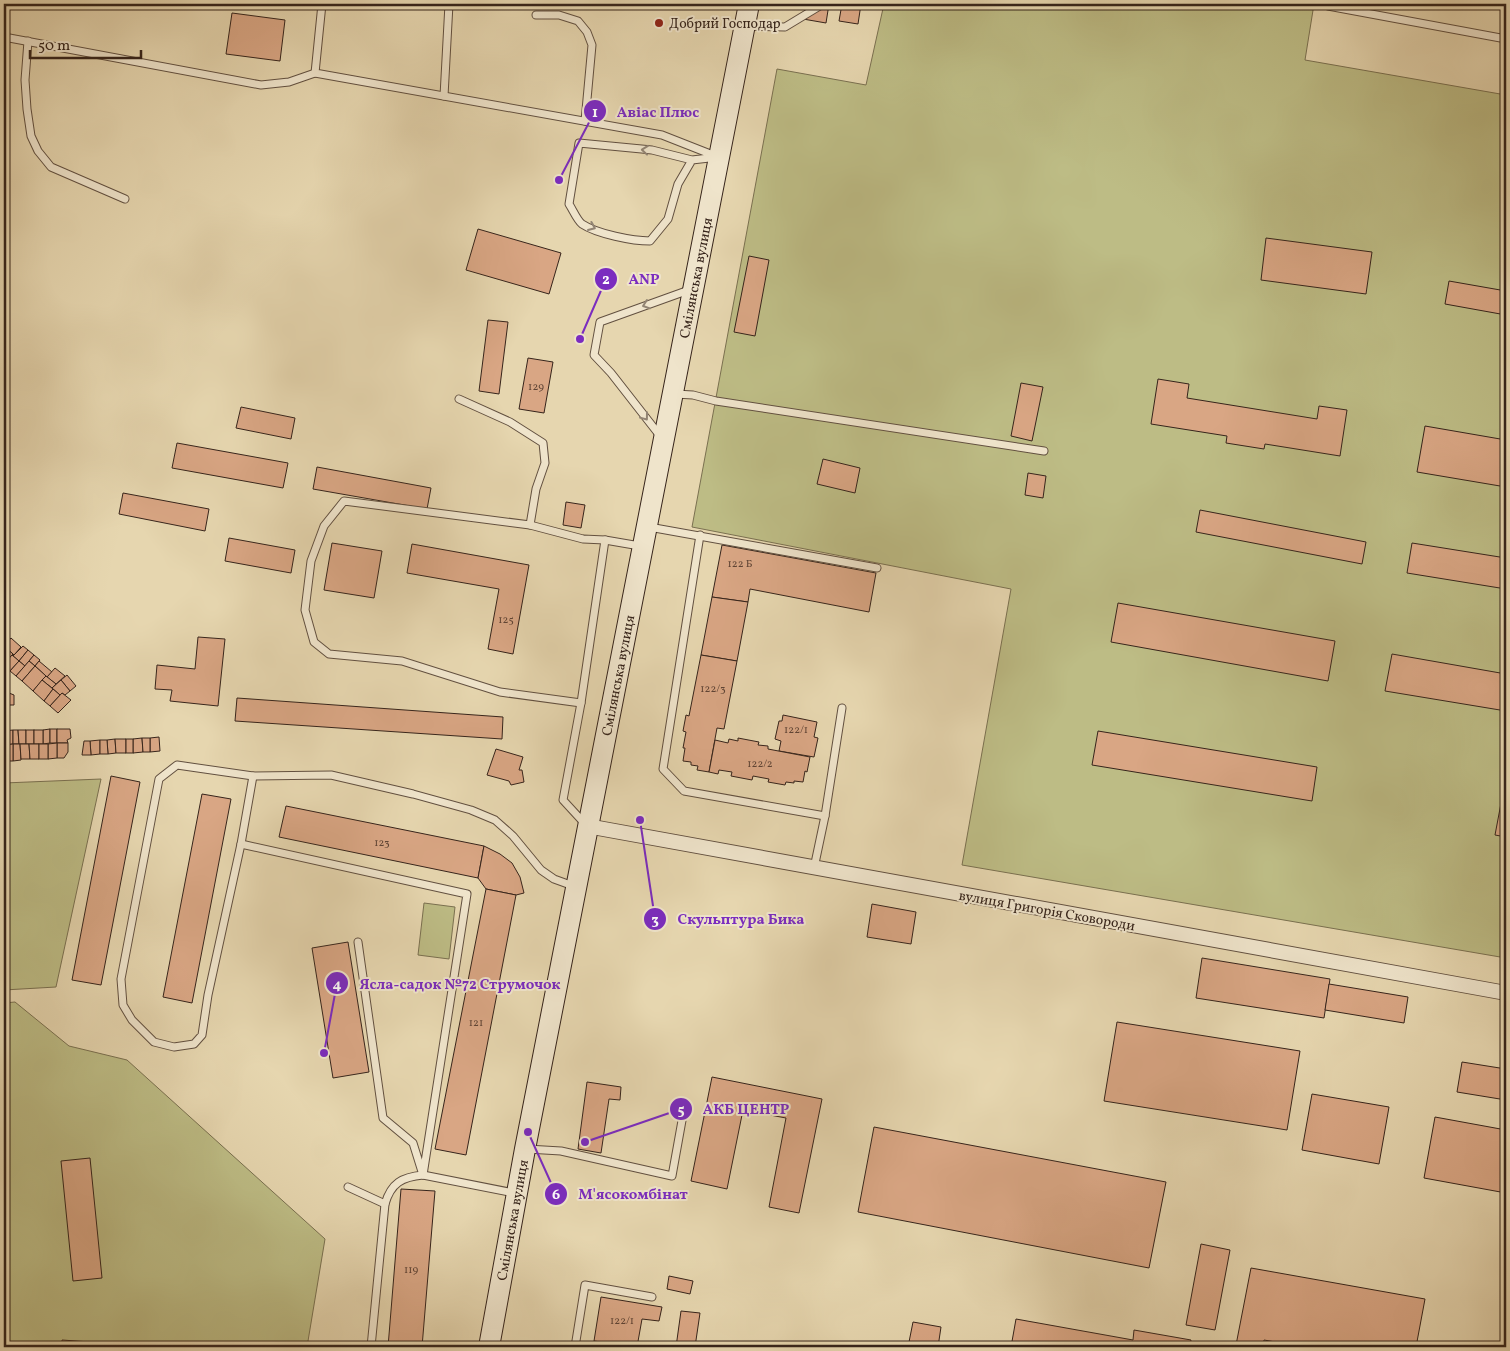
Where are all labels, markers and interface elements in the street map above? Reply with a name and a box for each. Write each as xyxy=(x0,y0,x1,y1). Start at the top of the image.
place label: Добрий Господар xyxy=(669,15,781,34)
marker: Добрий Господар xyxy=(653,17,665,29)
scale bar xyxy=(30,28,141,60)
text: 50 m xyxy=(38,36,70,57)
callout: Авіас Плюс xyxy=(582,96,709,126)
text: 1 xyxy=(592,103,598,124)
text: Авіас Плюс xyxy=(617,103,699,124)
one-way arrow xyxy=(640,145,648,156)
street label: Смілянська вулиця xyxy=(676,216,718,340)
one-way arrow xyxy=(587,221,596,232)
callout: ANP xyxy=(593,264,670,294)
text: 2 xyxy=(602,270,610,291)
text: ANP xyxy=(628,270,660,291)
one-way arrow xyxy=(642,299,650,309)
house number: 129 xyxy=(528,380,544,395)
one-way arrow xyxy=(639,411,648,421)
house number: 122 Б xyxy=(727,557,753,572)
house number: 125 xyxy=(498,613,514,628)
street label: Смілянська вулиця xyxy=(598,614,640,738)
house number: 122/3 xyxy=(700,682,726,697)
house number: 122/1 xyxy=(784,723,808,738)
house number: 122/2 xyxy=(747,757,773,772)
house number: 123 xyxy=(374,836,390,851)
street label: вулиця Григорія Сковороди xyxy=(957,887,1137,936)
callout: Cкульптура Бика xyxy=(643,904,815,934)
text: 3 xyxy=(651,910,659,931)
text: Cкульптура Бика xyxy=(678,910,804,931)
callout: Ясла-садок №72 Струмочок xyxy=(325,968,571,998)
text: 4 xyxy=(332,975,342,996)
text: Ясла-садок №72 Струмочок xyxy=(359,975,561,996)
house number: 121 xyxy=(469,1016,483,1031)
callout: АКБ ЦЕНТР xyxy=(668,1094,800,1124)
text: 5 xyxy=(677,1100,685,1121)
text: АКБ ЦЕНТР xyxy=(703,1100,790,1121)
street label: Смілянська вулиця xyxy=(493,1158,534,1282)
callout: М'ясокомбінат xyxy=(543,1179,698,1209)
text: 6 xyxy=(552,1185,560,1206)
text: М'ясокомбінат xyxy=(578,1185,689,1206)
house number: 119 xyxy=(404,1263,418,1278)
house number: 122/1 xyxy=(610,1314,634,1329)

